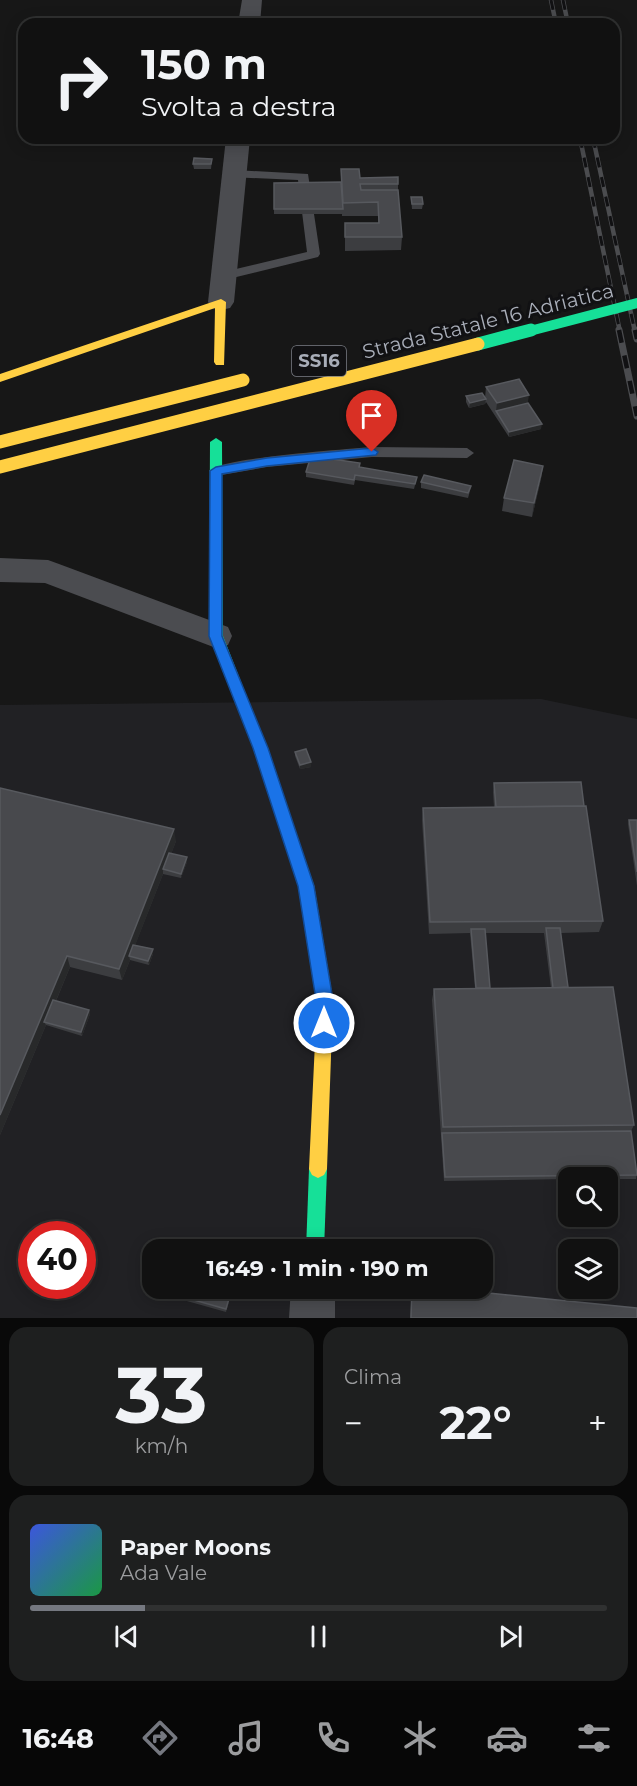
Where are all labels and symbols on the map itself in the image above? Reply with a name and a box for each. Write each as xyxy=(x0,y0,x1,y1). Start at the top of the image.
street label: Strada Statale 16 Adriatica xyxy=(360,278,616,364)
road number: SS16 xyxy=(292,346,346,376)
pin xyxy=(346,390,397,452)
position arrow xyxy=(292,991,356,1055)
speed limit sign: 40 xyxy=(18,1221,96,1299)

